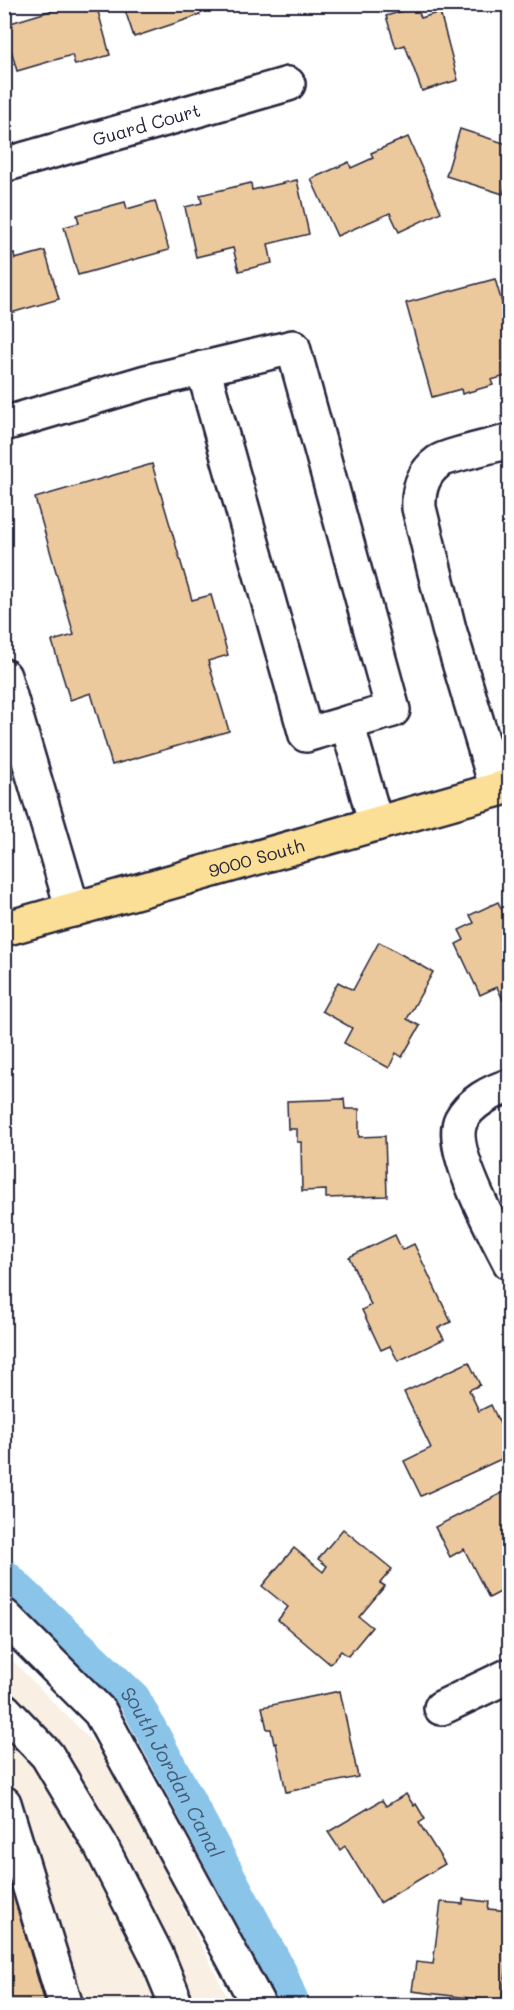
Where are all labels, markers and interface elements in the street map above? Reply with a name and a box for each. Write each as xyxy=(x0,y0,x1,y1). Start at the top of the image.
street label: Guard Court xyxy=(90,98,203,151)
street label: 9000 South xyxy=(205,833,307,883)
water label: South Jordan Canal xyxy=(116,1680,230,1862)

